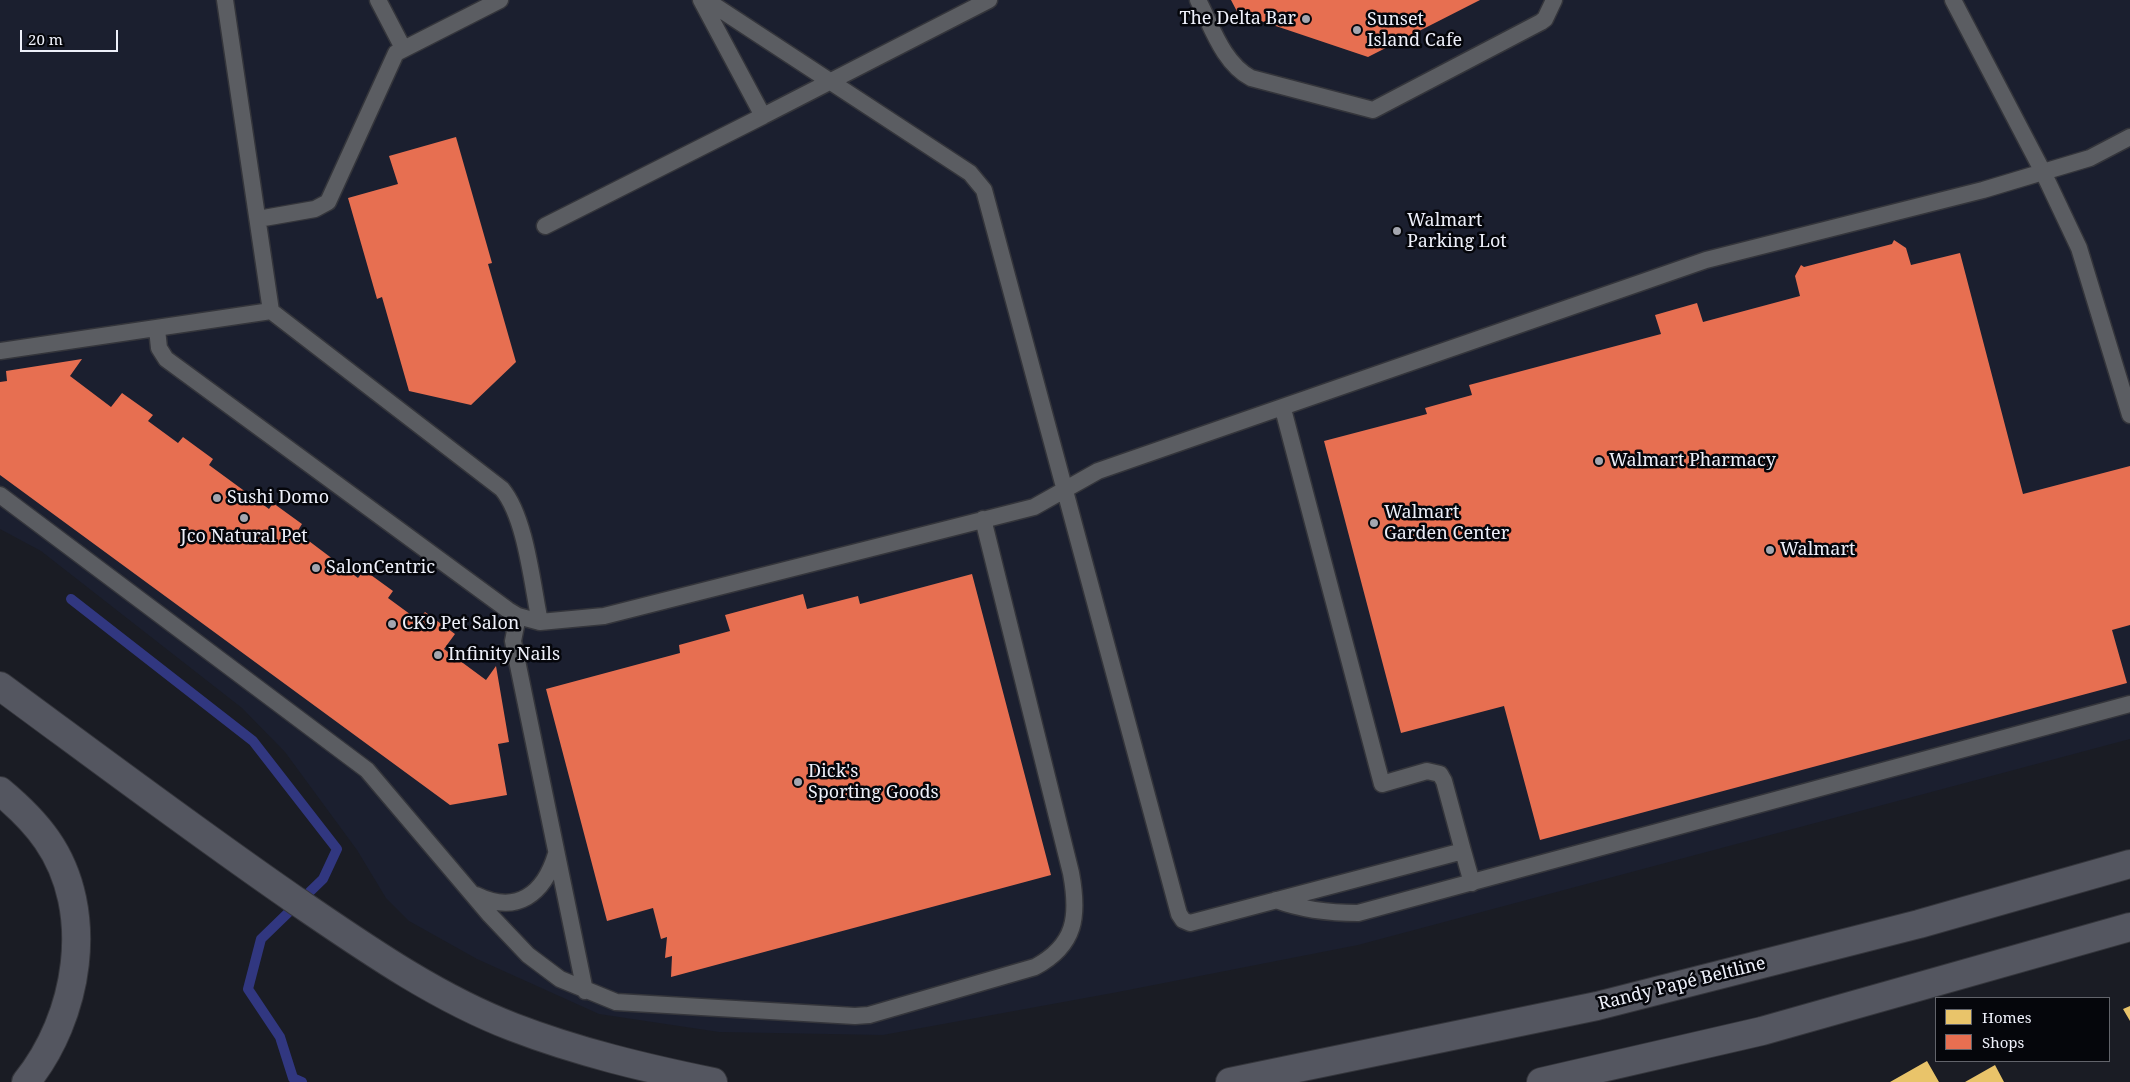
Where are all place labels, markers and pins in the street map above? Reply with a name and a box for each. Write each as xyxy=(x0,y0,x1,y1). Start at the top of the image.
place label: The Delta Bar xyxy=(1179,8,1296,30)
place label: Sunset Island Cafe xyxy=(1367,9,1462,52)
marker: The Delta Bar xyxy=(1300,13,1312,25)
marker: Sunset Island Cafe xyxy=(1351,24,1363,36)
place label: Walmart Parking Lot xyxy=(1407,210,1507,252)
marker: Walmart Parking Lot xyxy=(1391,225,1403,237)
place label: Walmart Pharmacy xyxy=(1609,450,1776,472)
marker: Walmart Pharmacy xyxy=(1593,455,1605,467)
place label: Sushi Domo xyxy=(227,487,329,509)
marker: Sushi Domo xyxy=(211,492,223,504)
place label: Walmart Garden Center xyxy=(1384,502,1509,544)
marker: Jco Natural Pet xyxy=(238,512,250,524)
marker: Walmart Garden Center xyxy=(1368,517,1380,529)
place label: Jco Natural Pet xyxy=(180,526,308,548)
place label: Walmart xyxy=(1780,539,1855,561)
marker: Walmart xyxy=(1764,544,1776,556)
place label: SalonCentric xyxy=(326,557,435,579)
marker: SalonCentric xyxy=(310,562,322,574)
place label: CK9 Pet Salon xyxy=(402,613,519,635)
marker: CK9 Pet Salon xyxy=(386,618,398,630)
place label: Infinity Nails xyxy=(448,644,560,666)
marker: Infinity Nails xyxy=(432,649,444,661)
place label: Dick's Sporting Goods xyxy=(808,761,939,804)
marker: Dick's Sporting Goods xyxy=(792,776,804,788)

